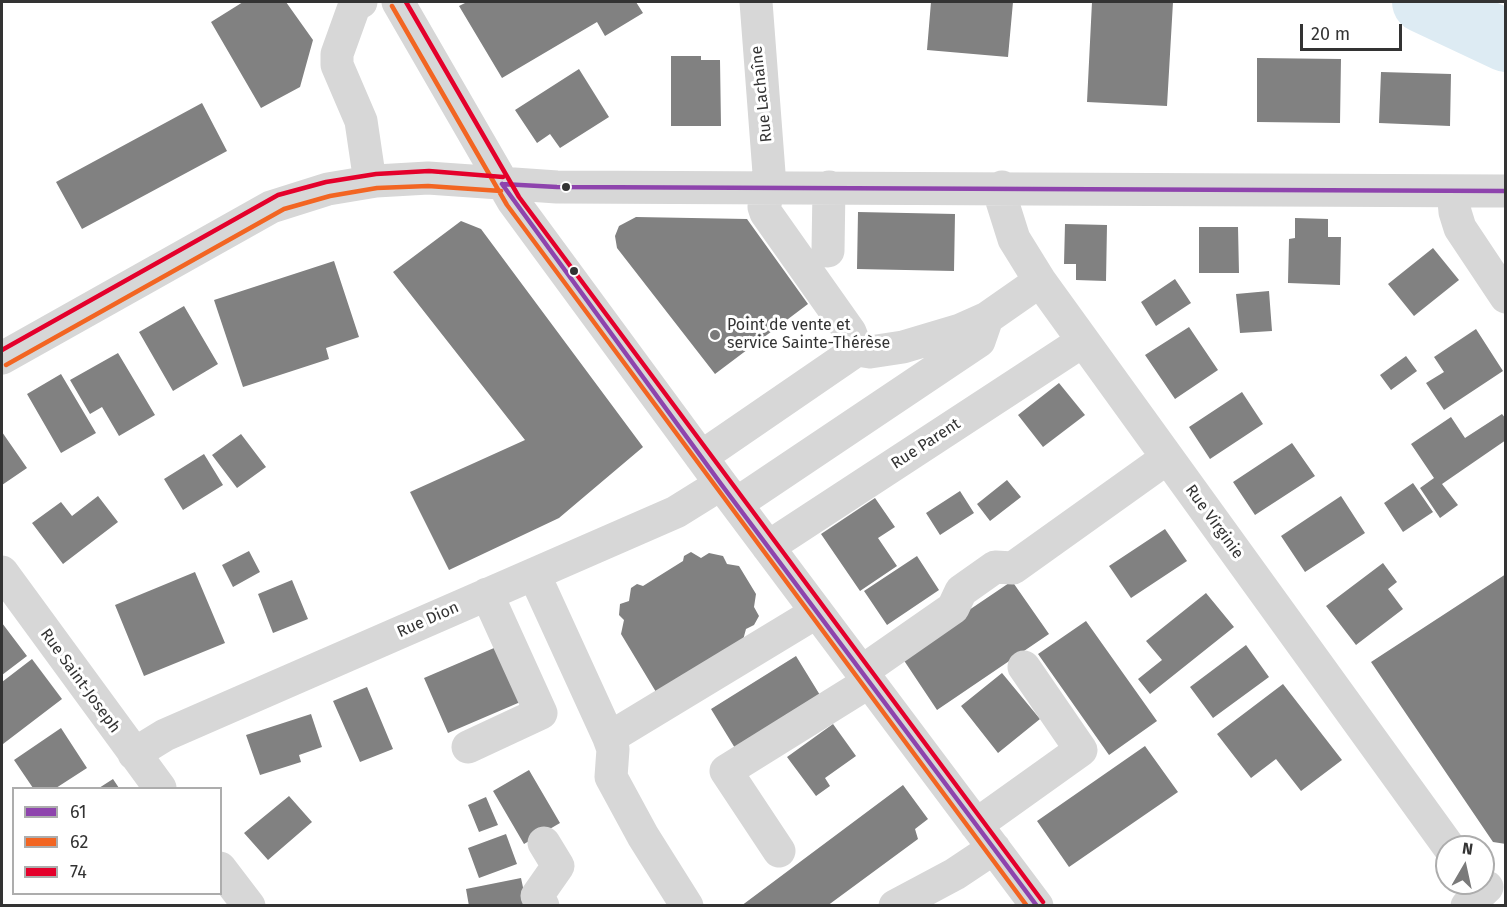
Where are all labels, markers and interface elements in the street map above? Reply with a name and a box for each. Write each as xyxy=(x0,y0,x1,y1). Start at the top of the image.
scale bar xyxy=(1303,12,1405,50)
text: 20 m xyxy=(1311,23,1350,45)
street label: Rue Lachaîne xyxy=(747,45,777,143)
unlabelled marker xyxy=(560,181,572,193)
unlabelled marker xyxy=(568,265,580,277)
place label: Point de vente et service Sainte-Thérèse xyxy=(727,316,890,354)
marker: Point de vente et service Sainte-Thérèse xyxy=(708,328,722,342)
street label: Rue Parent xyxy=(888,415,964,473)
street label: Rue Virginie xyxy=(1181,481,1247,563)
street label: Rue Dion xyxy=(394,598,462,642)
street label: Rue Saint-Joseph xyxy=(36,625,124,737)
legend xyxy=(12,787,222,895)
text: 61 xyxy=(70,801,87,823)
text: 62 xyxy=(70,831,88,853)
north arrow xyxy=(1435,835,1495,895)
text: N xyxy=(1461,838,1474,859)
text: 74 xyxy=(70,861,87,883)

